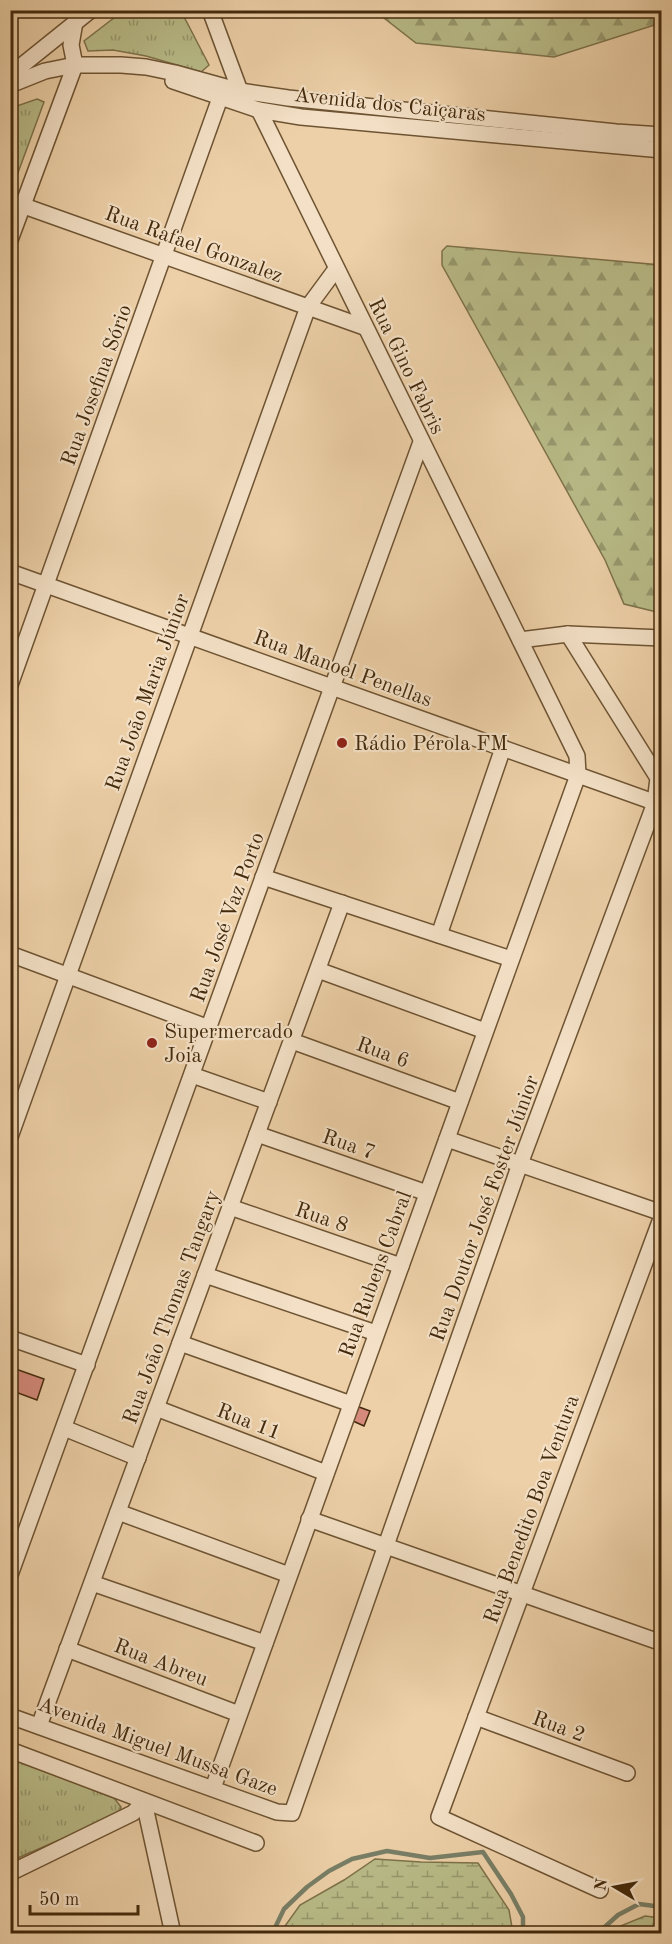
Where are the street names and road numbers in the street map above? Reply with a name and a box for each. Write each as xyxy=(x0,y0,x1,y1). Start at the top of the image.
street label: Avenida dos Caiçaras xyxy=(293,85,487,126)
street label: Rua Rafael Gonzalez xyxy=(102,203,285,287)
street label: Rua Gino Fabris xyxy=(364,295,448,438)
street label: Rua Josefina Sório xyxy=(58,302,136,469)
street label: Rua João Maria Júnior xyxy=(103,591,194,794)
street label: Rua Manoel Penellas xyxy=(251,627,434,711)
street label: Rua José Vaz Porto xyxy=(188,830,269,1005)
street label: Rua 6 xyxy=(353,1034,412,1073)
street label: Rua Doutor José Foster Júnior xyxy=(427,1072,544,1344)
street label: Rua 7 xyxy=(319,1127,378,1164)
street label: Rua João Thomas Tangary xyxy=(120,1188,224,1427)
street label: Rua Rubens Cabral xyxy=(337,1188,416,1360)
street label: Rua 8 xyxy=(292,1200,351,1237)
street label: Rua Benedito Boa Ventura xyxy=(481,1392,584,1627)
street label: Rua 11 xyxy=(213,1401,283,1444)
street label: Rua Abreu xyxy=(111,1636,210,1691)
street label: Avenida Miguel Mussa Gaze xyxy=(35,1694,280,1801)
street label: Rua 2 xyxy=(529,1708,588,1747)

